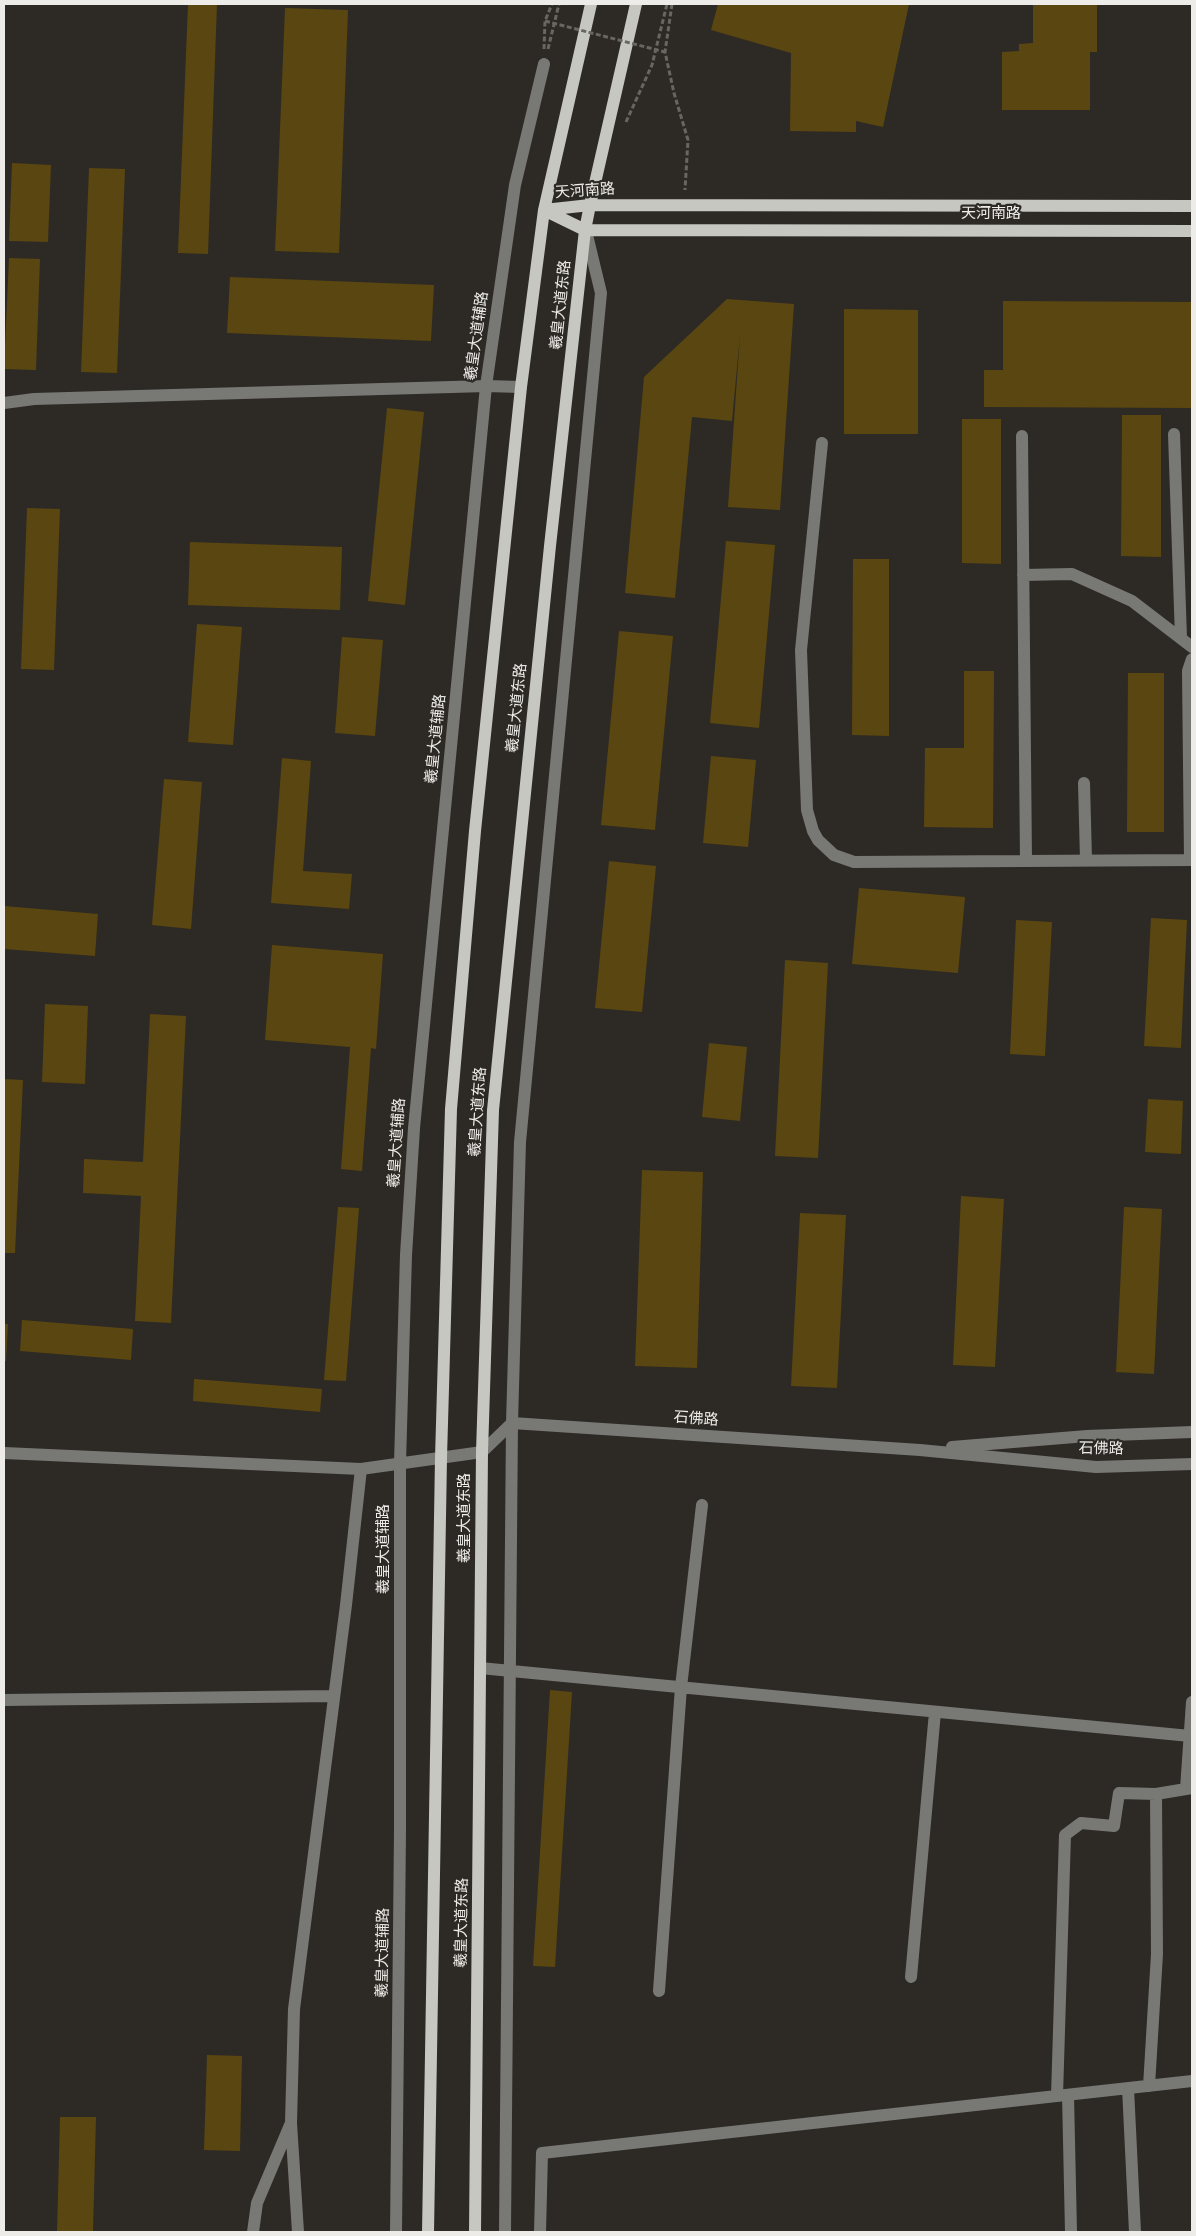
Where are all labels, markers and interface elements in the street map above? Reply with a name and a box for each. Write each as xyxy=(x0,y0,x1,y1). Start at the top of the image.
street label: 天河南路 xyxy=(554,180,616,202)
street label: 天河南路 xyxy=(961,205,1021,223)
street label: 羲皇大道东路 xyxy=(547,259,575,351)
street label: 羲皇大道辅路 xyxy=(462,290,492,382)
street label: 羲皇大道东路 xyxy=(503,662,531,754)
street label: 羲皇大道辅路 xyxy=(422,693,450,785)
street label: 羲皇大道东路 xyxy=(466,1066,490,1158)
street label: 羲皇大道辅路 xyxy=(385,1097,409,1189)
street label: 石佛路 xyxy=(673,1408,719,1430)
street label: 石佛路 xyxy=(1078,1440,1124,1458)
street label: 羲皇大道东路 xyxy=(456,1473,474,1563)
street label: 羲皇大道辅路 xyxy=(375,1504,393,1594)
street label: 羲皇大道东路 xyxy=(452,1878,472,1968)
street label: 羲皇大道辅路 xyxy=(373,1908,393,1998)

